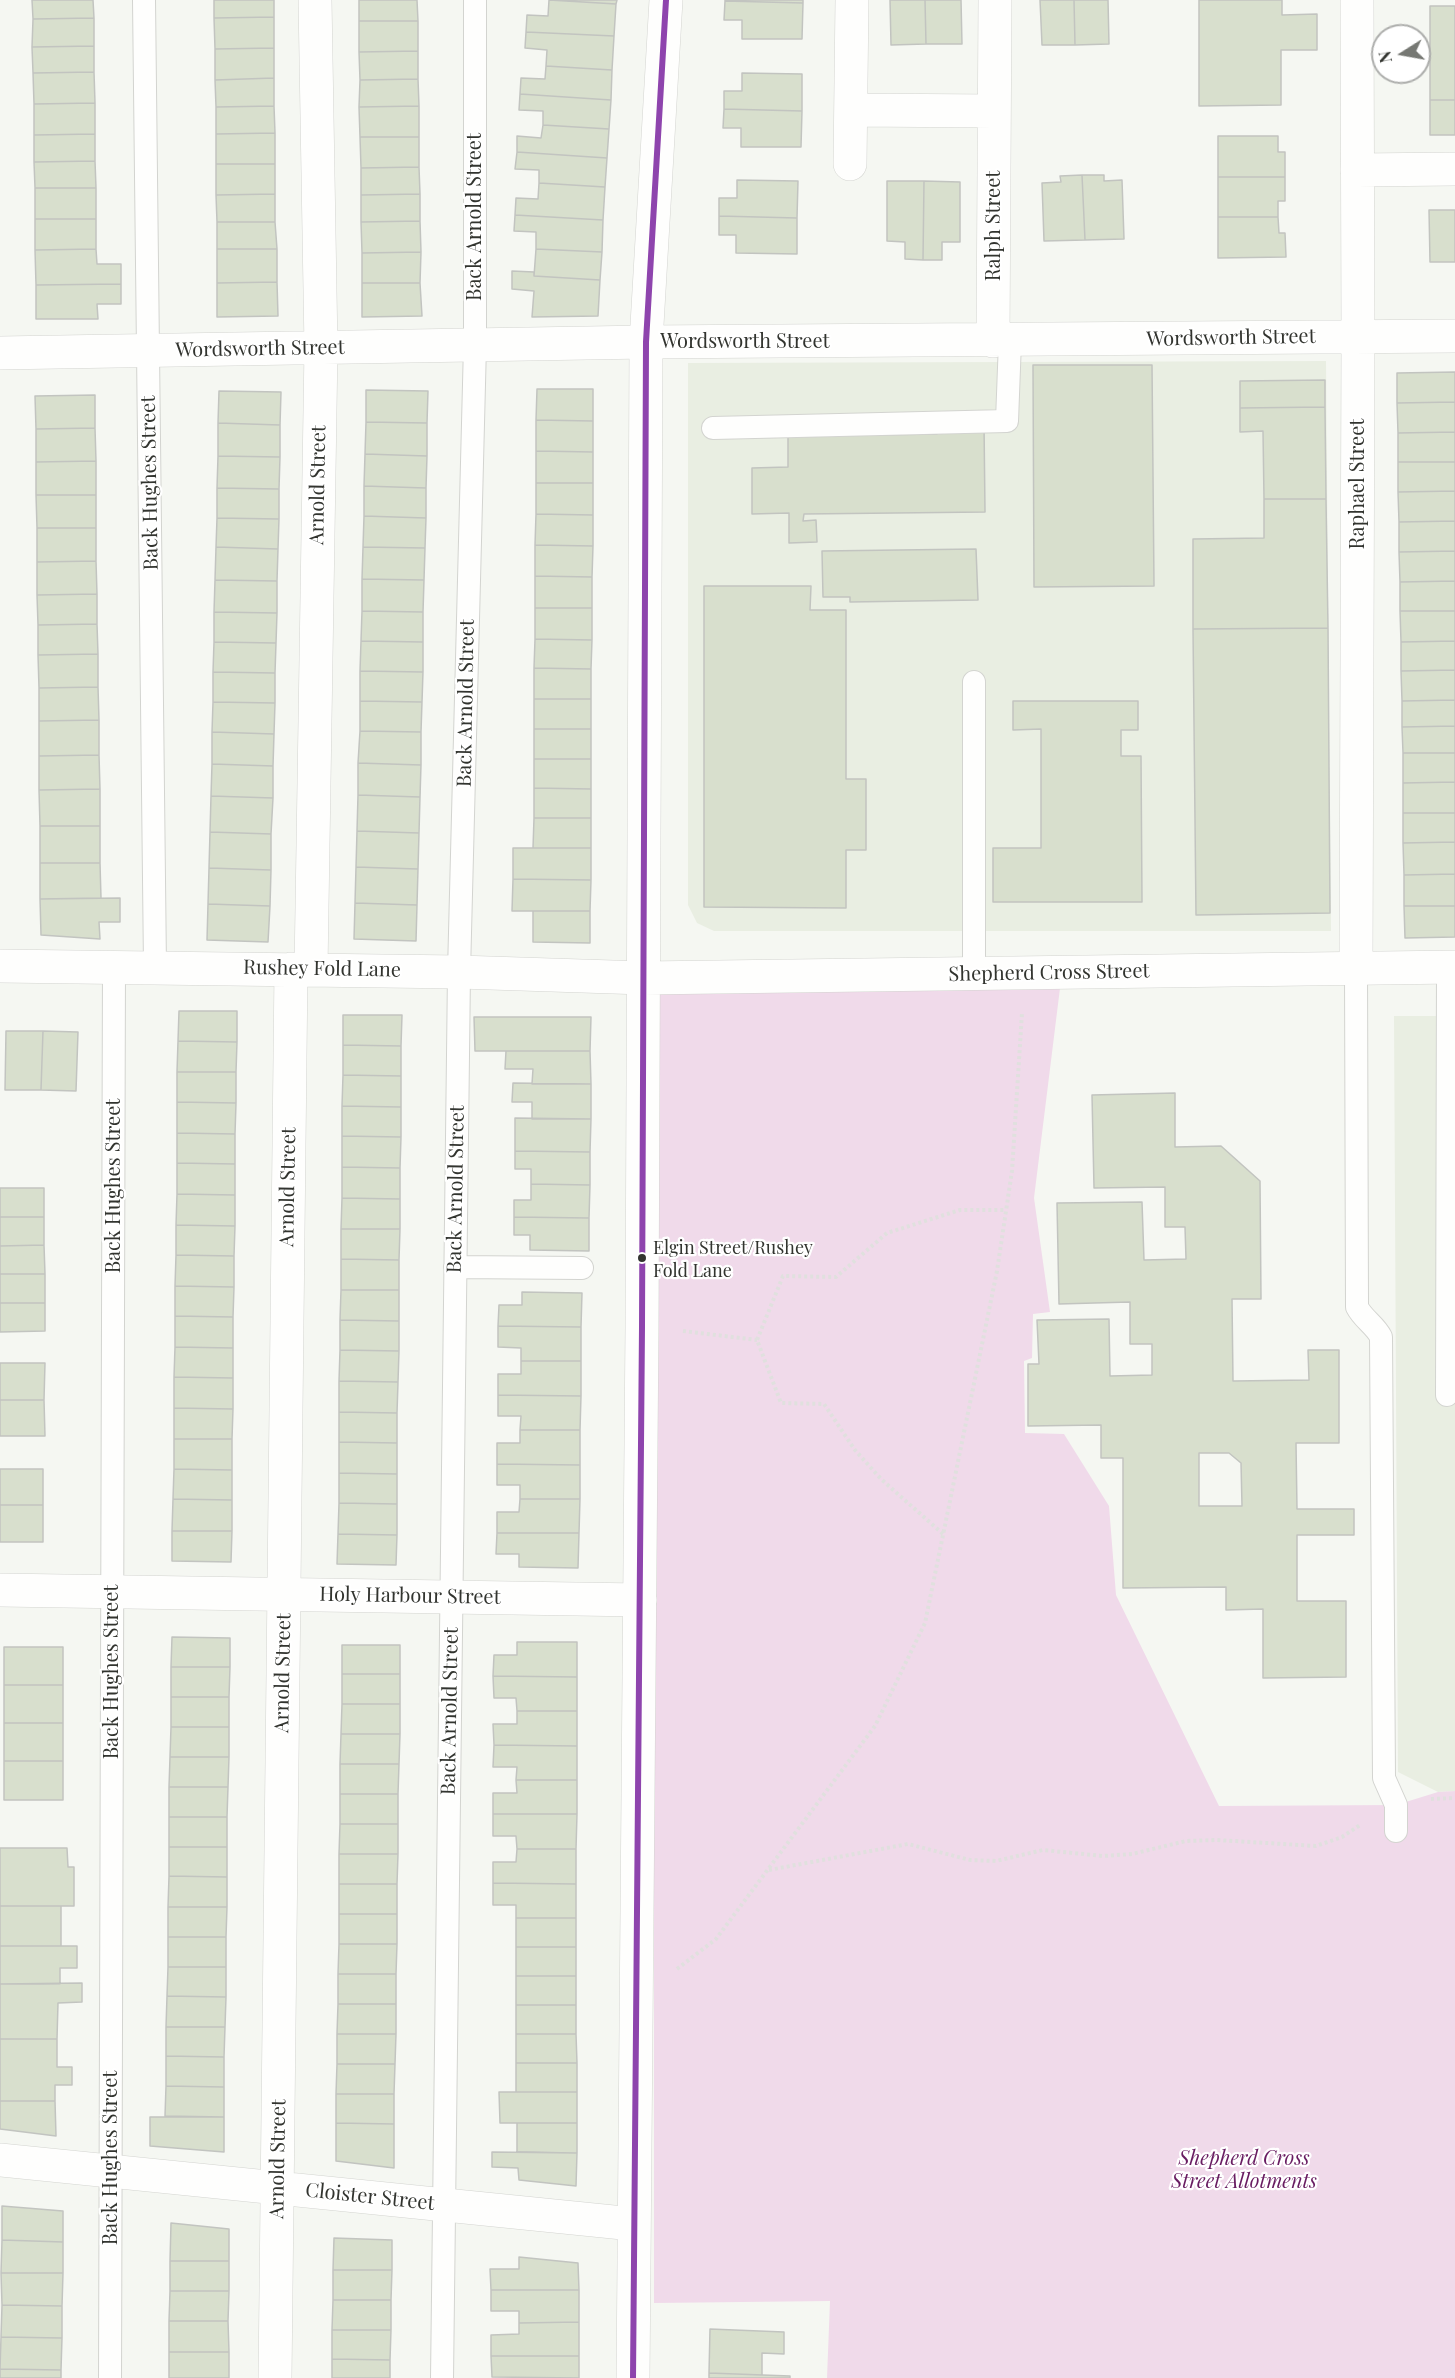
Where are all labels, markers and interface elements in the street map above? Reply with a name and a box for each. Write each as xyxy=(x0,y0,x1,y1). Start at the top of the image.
north arrow xyxy=(1371,24,1431,84)
text: N xyxy=(1373,49,1396,65)
street label: Back Arnold Street xyxy=(463,133,487,301)
street label: Ralph Street xyxy=(982,171,1006,281)
street label: Wordsworth Street xyxy=(1146,325,1316,351)
street label: Wordsworth Street xyxy=(660,330,830,354)
street label: Wordsworth Street xyxy=(175,336,345,362)
street label: Back Hughes Street xyxy=(136,395,164,571)
street label: Raphael Street xyxy=(1346,419,1370,549)
street label: Arnold Street xyxy=(305,425,331,545)
street label: Back Arnold Street xyxy=(453,619,479,787)
street label: Rushey Fold Lane xyxy=(243,956,401,982)
street label: Shepherd Cross Street xyxy=(948,959,1150,987)
street label: Back Hughes Street xyxy=(102,1099,126,1273)
street label: Back Arnold Street xyxy=(443,1105,469,1273)
street label: Arnold Street xyxy=(275,1127,301,1247)
place label: Elgin Street/Rushey Fold Lane xyxy=(653,1237,813,1280)
marker: Elgin Street/Rushey Fold Lane xyxy=(636,1252,648,1264)
street label: Holy Harbour Street xyxy=(319,1582,501,1610)
street label: Back Hughes Street xyxy=(100,1585,124,1759)
street label: Arnold Street xyxy=(270,1613,296,1733)
street label: Back Arnold Street xyxy=(437,1627,463,1795)
street label: Back Hughes Street xyxy=(99,2071,123,2245)
street label: Arnold Street xyxy=(265,2099,291,2219)
park label: Shepherd Cross Street Allotments xyxy=(1171,2147,1317,2194)
street label: Cloister Street xyxy=(304,2178,436,2216)

